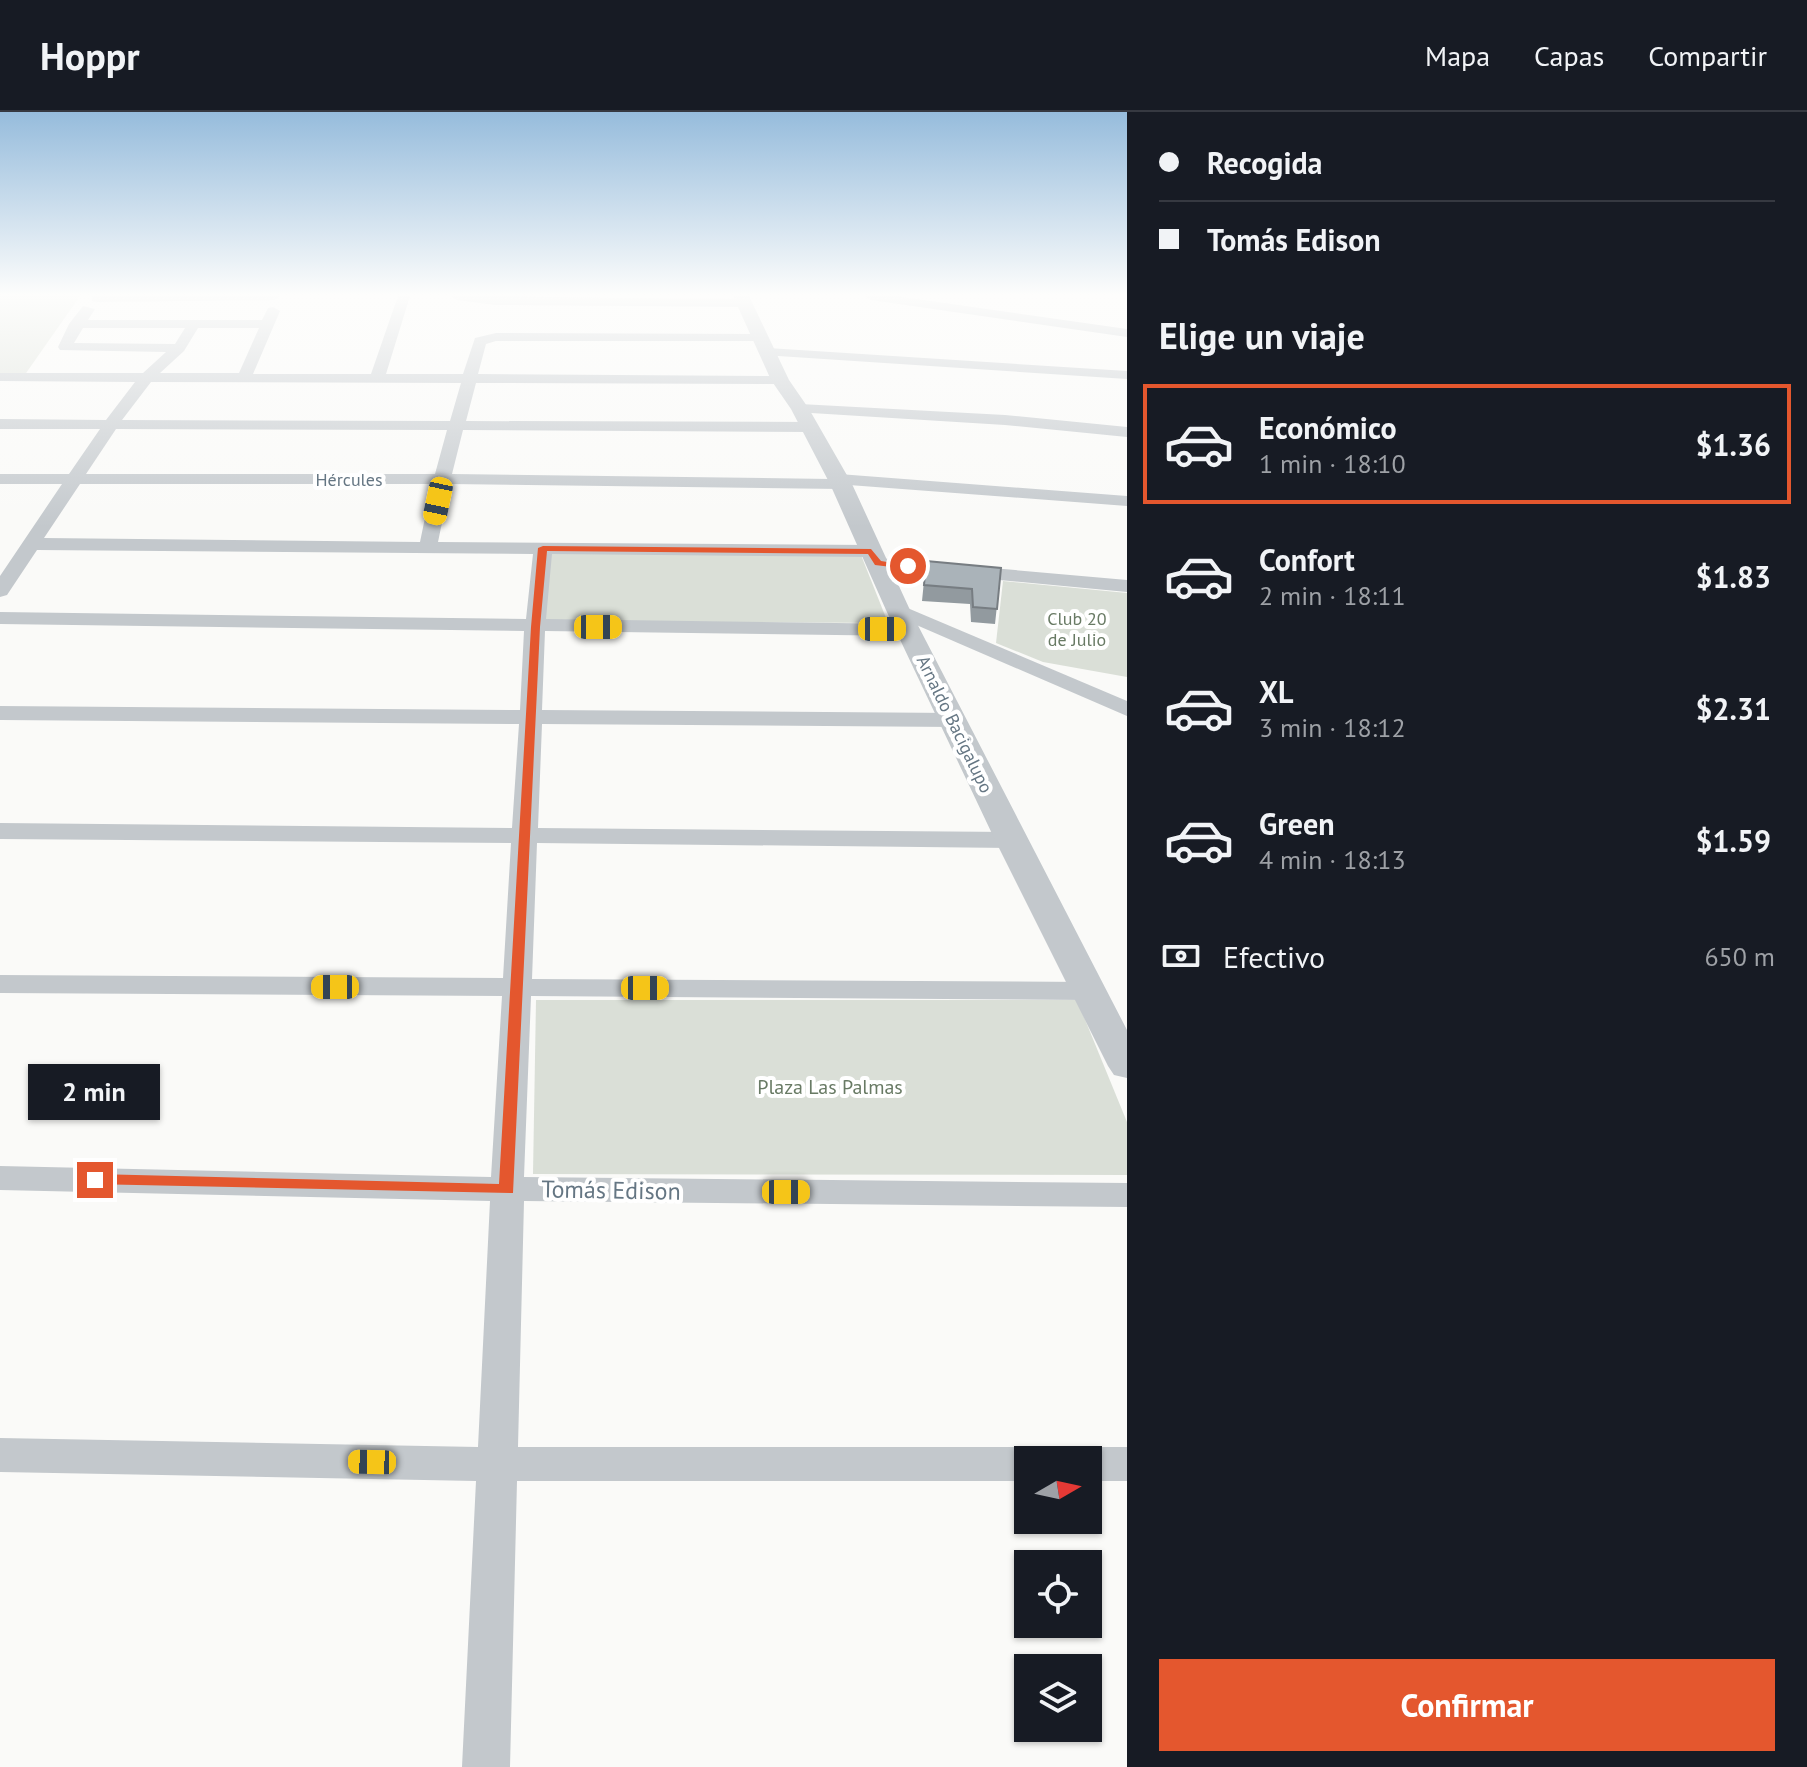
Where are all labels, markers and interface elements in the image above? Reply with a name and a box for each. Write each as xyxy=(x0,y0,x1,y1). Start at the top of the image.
text: Hoppr xyxy=(40,31,140,80)
text: Mapa xyxy=(1425,37,1490,74)
text: Capas xyxy=(1534,37,1604,74)
text: Compartir xyxy=(1648,37,1767,74)
text: Recogida xyxy=(1207,143,1323,182)
text: Tomás Edison xyxy=(1207,220,1381,259)
text: Elige un viaje xyxy=(1159,312,1365,359)
icon: car xyxy=(1163,408,1235,480)
text: Económico xyxy=(1259,408,1397,447)
text: $1.36 xyxy=(1696,425,1771,464)
text: 1 min · 18:10 xyxy=(1259,447,1406,480)
street label: Hércules xyxy=(315,468,383,491)
car xyxy=(421,475,455,527)
icon: car xyxy=(1163,540,1235,612)
text: Confort xyxy=(1259,540,1355,579)
route start xyxy=(890,548,926,584)
text: $1.83 xyxy=(1696,557,1771,596)
text: 2 min · 18:11 xyxy=(1259,579,1406,612)
park label: Club 20 de Julio xyxy=(1047,607,1107,651)
car xyxy=(574,615,622,639)
car xyxy=(858,617,906,641)
street label: Arnaldo Bacigalupo xyxy=(912,651,998,797)
icon: car xyxy=(1163,672,1235,744)
text: XL xyxy=(1259,672,1293,711)
text: $2.31 xyxy=(1696,689,1771,728)
text: 3 min · 18:12 xyxy=(1259,711,1406,744)
icon: car xyxy=(1163,804,1235,876)
text: Green xyxy=(1259,804,1334,843)
text: $1.59 xyxy=(1696,821,1771,860)
text: 4 min · 18:13 xyxy=(1259,843,1406,876)
icon: cash xyxy=(1159,934,1203,978)
text: Efectivo xyxy=(1223,937,1325,976)
text: 650 m xyxy=(1704,940,1775,973)
car xyxy=(311,975,359,999)
car xyxy=(621,976,669,1000)
callout: 2 min xyxy=(29,1064,161,1120)
park label: Plaza Las Palmas xyxy=(757,1074,903,1100)
text: 2 min xyxy=(62,1075,126,1108)
route end xyxy=(77,1162,113,1198)
street label: Tomás Edison xyxy=(541,1173,681,1207)
car xyxy=(762,1180,810,1204)
north arrow xyxy=(1014,1446,1102,1534)
map controls xyxy=(1014,1446,1102,1742)
car xyxy=(348,1450,396,1474)
button: locate xyxy=(1014,1550,1102,1638)
button: layers xyxy=(1014,1654,1102,1742)
button: Confirmar xyxy=(1159,1659,1775,1751)

